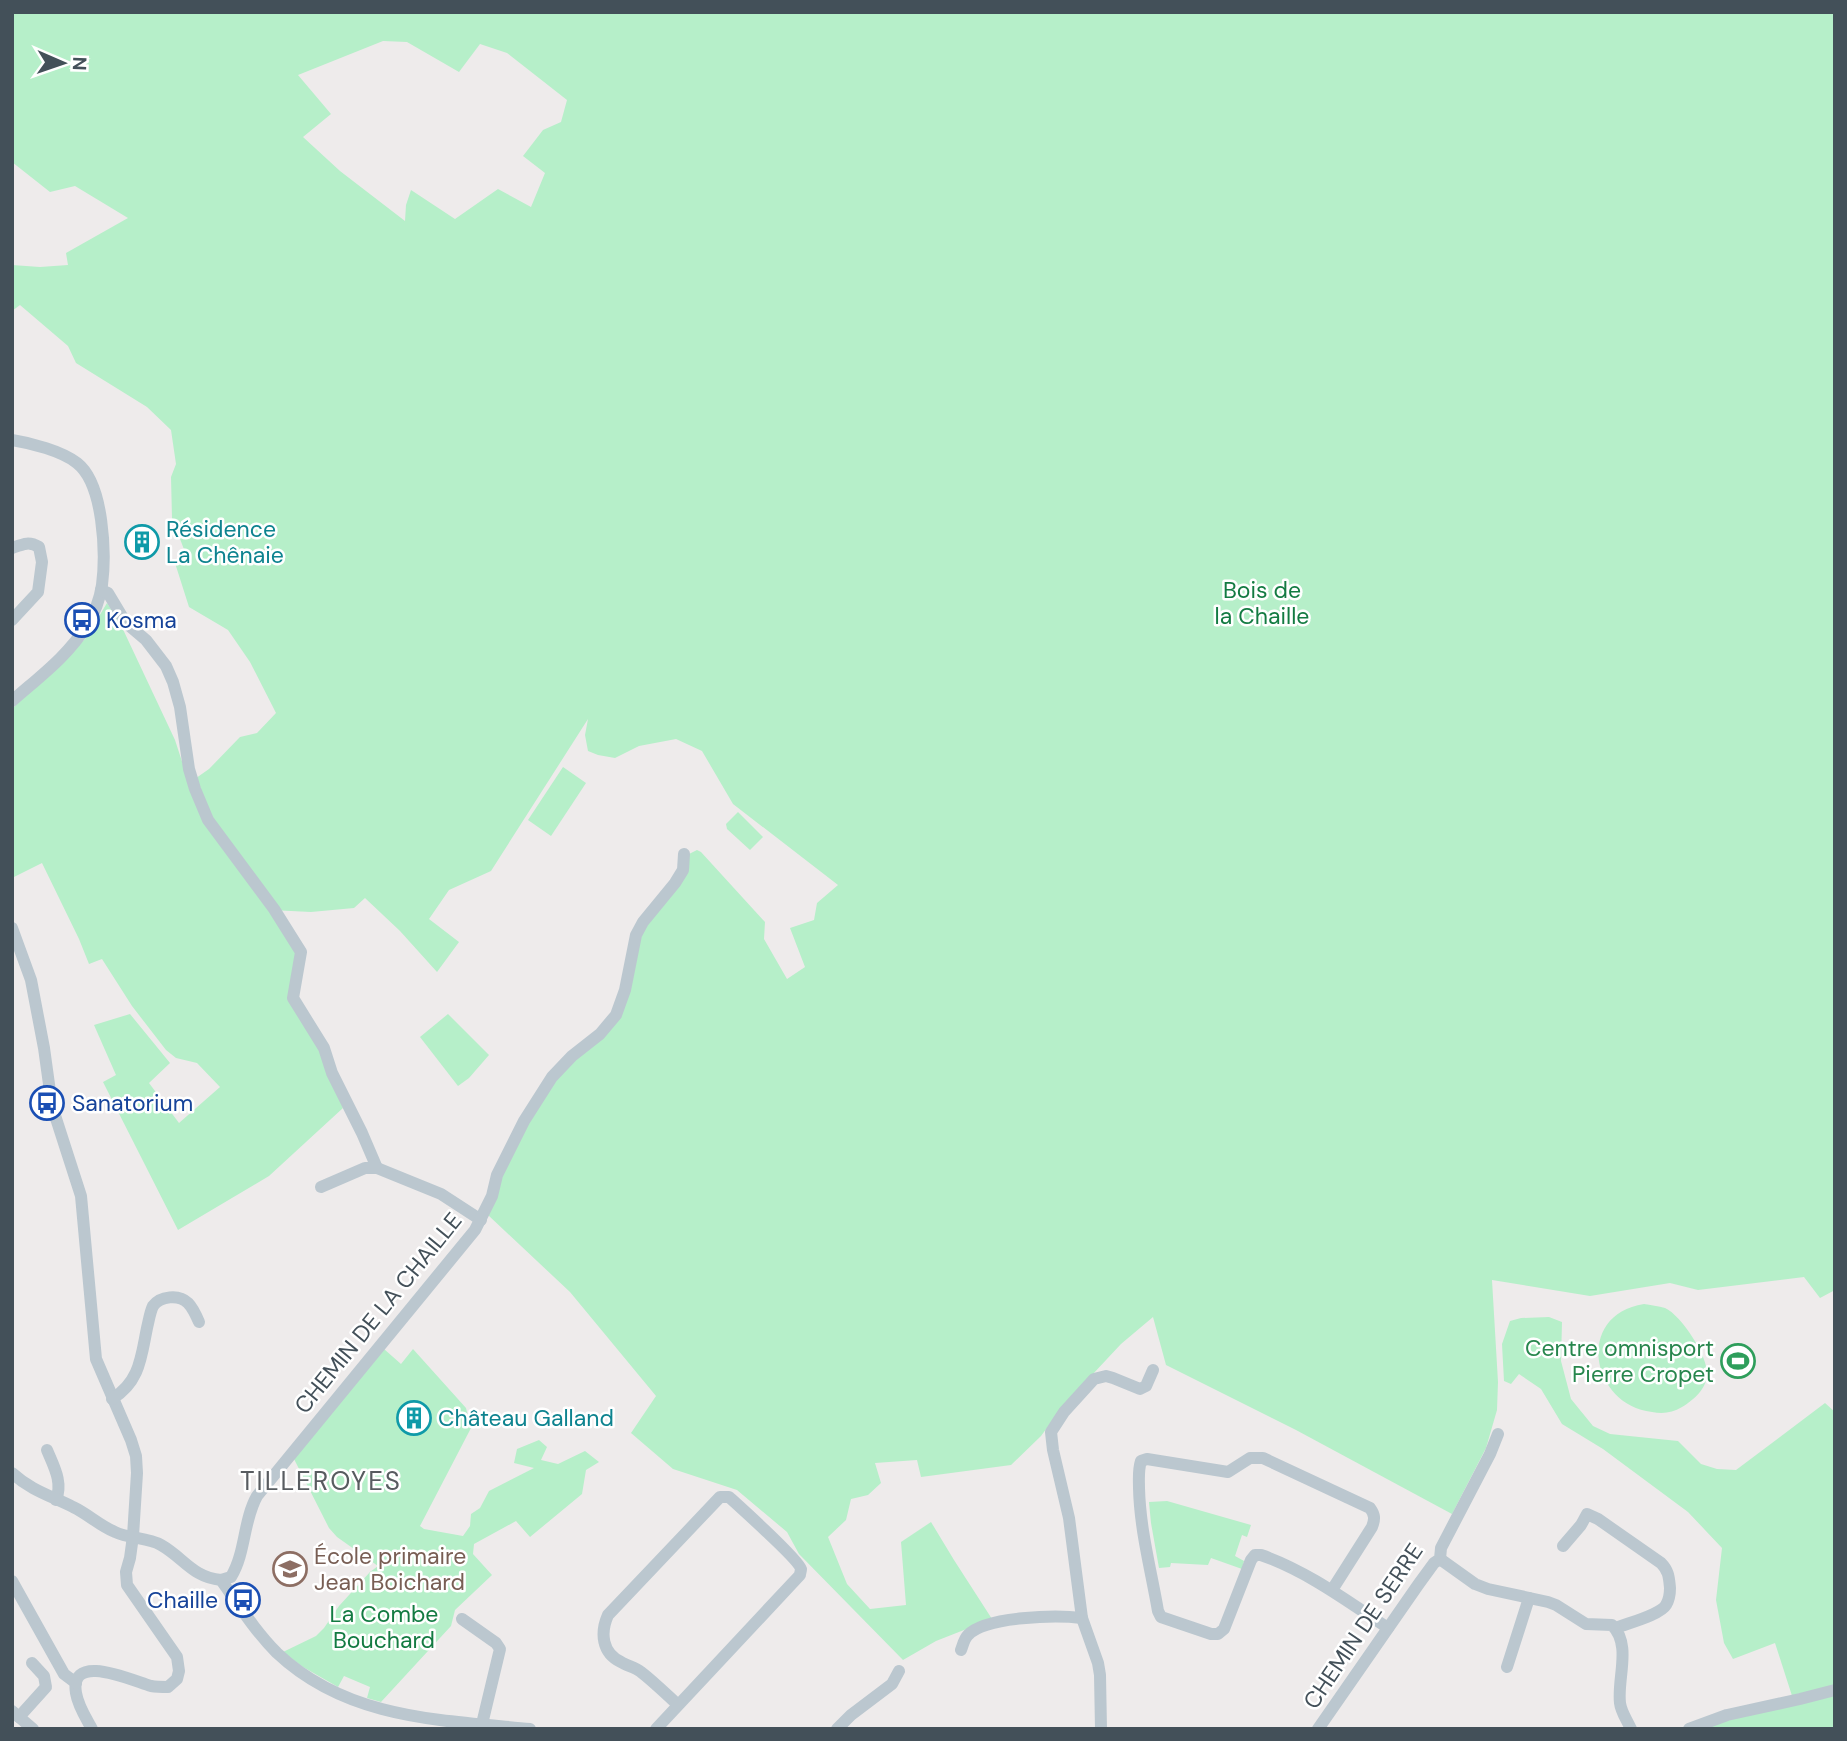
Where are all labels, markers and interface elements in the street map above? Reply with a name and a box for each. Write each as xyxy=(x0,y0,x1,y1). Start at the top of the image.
north arrow xyxy=(28,28,98,98)
text: N xyxy=(67,56,92,71)
place label: Résidence La Chênaie xyxy=(166,514,284,570)
building icon: Résidence La Chênaie xyxy=(123,523,161,561)
park label: Bois de la Chaille xyxy=(1215,575,1309,631)
bus stop icon: Kosma xyxy=(63,601,101,639)
place label: Kosma xyxy=(106,605,177,635)
bus stop icon: Sanatorium xyxy=(28,1084,66,1122)
place label: Sanatorium xyxy=(72,1088,193,1118)
street label: CHEMIN DE LA CHAILLE xyxy=(288,1206,468,1420)
place label: Centre omnisport Pierre Cropet xyxy=(1525,1333,1714,1389)
sports icon: Centre omnisport Pierre Cropet xyxy=(1719,1342,1757,1380)
building icon: Château Galland xyxy=(395,1399,433,1437)
place label: Château Galland xyxy=(438,1403,614,1433)
district label: TILLEROYES xyxy=(240,1464,402,1498)
street label: CHEMIN DE SERRE xyxy=(1296,1537,1430,1715)
place label: École primaire Jean Boichard xyxy=(314,1541,466,1597)
school or university icon: École primaire Jean Boichard xyxy=(271,1550,309,1588)
bus stop icon: Chaille xyxy=(224,1581,262,1619)
place label: Chaille xyxy=(147,1585,218,1615)
park label: La Combe Bouchard xyxy=(330,1599,438,1655)

